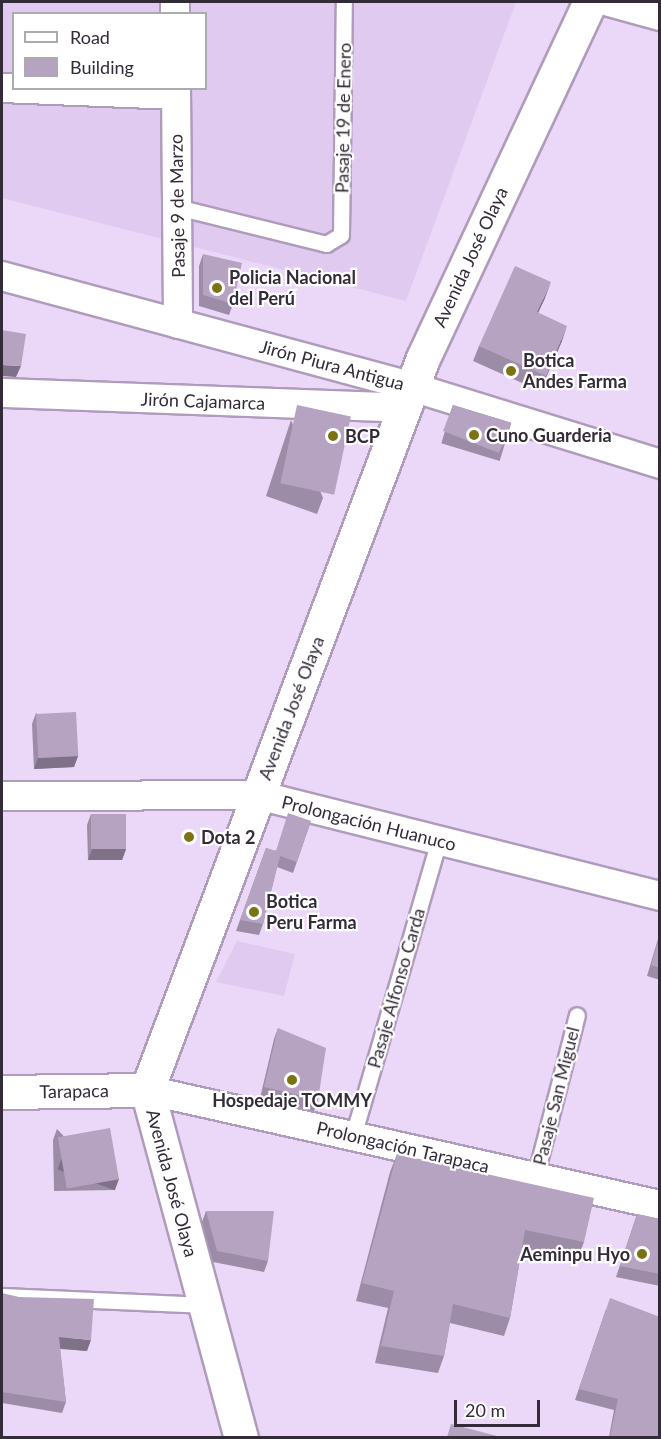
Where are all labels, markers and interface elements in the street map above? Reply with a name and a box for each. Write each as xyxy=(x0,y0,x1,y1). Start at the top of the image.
legend xyxy=(12,12,207,90)
text: Road xyxy=(70,26,110,48)
street label: Pasaje 19 de Enero xyxy=(331,43,355,193)
text: Building xyxy=(70,56,134,78)
street label: Pasaje 9 de Marzo xyxy=(165,134,189,278)
street label: Avenida José Olaya xyxy=(428,183,512,331)
place label: Policia Nacional del Perú xyxy=(229,267,356,310)
marker: Policia Nacional del Perú xyxy=(210,281,224,295)
street label: Jirón Piura Antigua xyxy=(257,335,407,395)
place label: Botica Andes Farma xyxy=(523,350,627,392)
marker: Botica Andes Farma xyxy=(504,364,518,378)
street label: Jirón Cajamarca xyxy=(140,388,266,414)
place label: Cuno Guarderia xyxy=(486,424,612,446)
place label: BCP xyxy=(345,425,380,447)
marker: Cuno Guarderia xyxy=(467,428,481,442)
marker: BCP xyxy=(326,429,340,443)
street label: Avenida José Olaya xyxy=(254,633,328,783)
street label: Prolongación Huanuco xyxy=(280,791,458,855)
place label: Dota 2 xyxy=(201,826,255,848)
marker: Dota 2 xyxy=(182,830,196,844)
place label: Botica Peru Farma xyxy=(266,891,357,934)
marker: Botica Peru Farma xyxy=(247,905,261,919)
street label: Pasaje Alfonso Carda xyxy=(363,905,429,1071)
street label: Pasaje San Miguel xyxy=(528,1025,584,1167)
marker: Hospedaje TOMMY xyxy=(285,1073,299,1087)
street label: Tarapaca xyxy=(39,1080,109,1102)
place label: Hospedaje TOMMY xyxy=(212,1089,372,1111)
street label: Avenida José Olaya xyxy=(142,1106,202,1260)
street label: Prolongación Tarapaca xyxy=(314,1117,492,1177)
place label: Aeminpu Hyo xyxy=(520,1243,630,1265)
marker: Aeminpu Hyo xyxy=(635,1247,649,1261)
scale bar xyxy=(457,1388,542,1426)
text: 20 m xyxy=(465,1399,505,1421)

